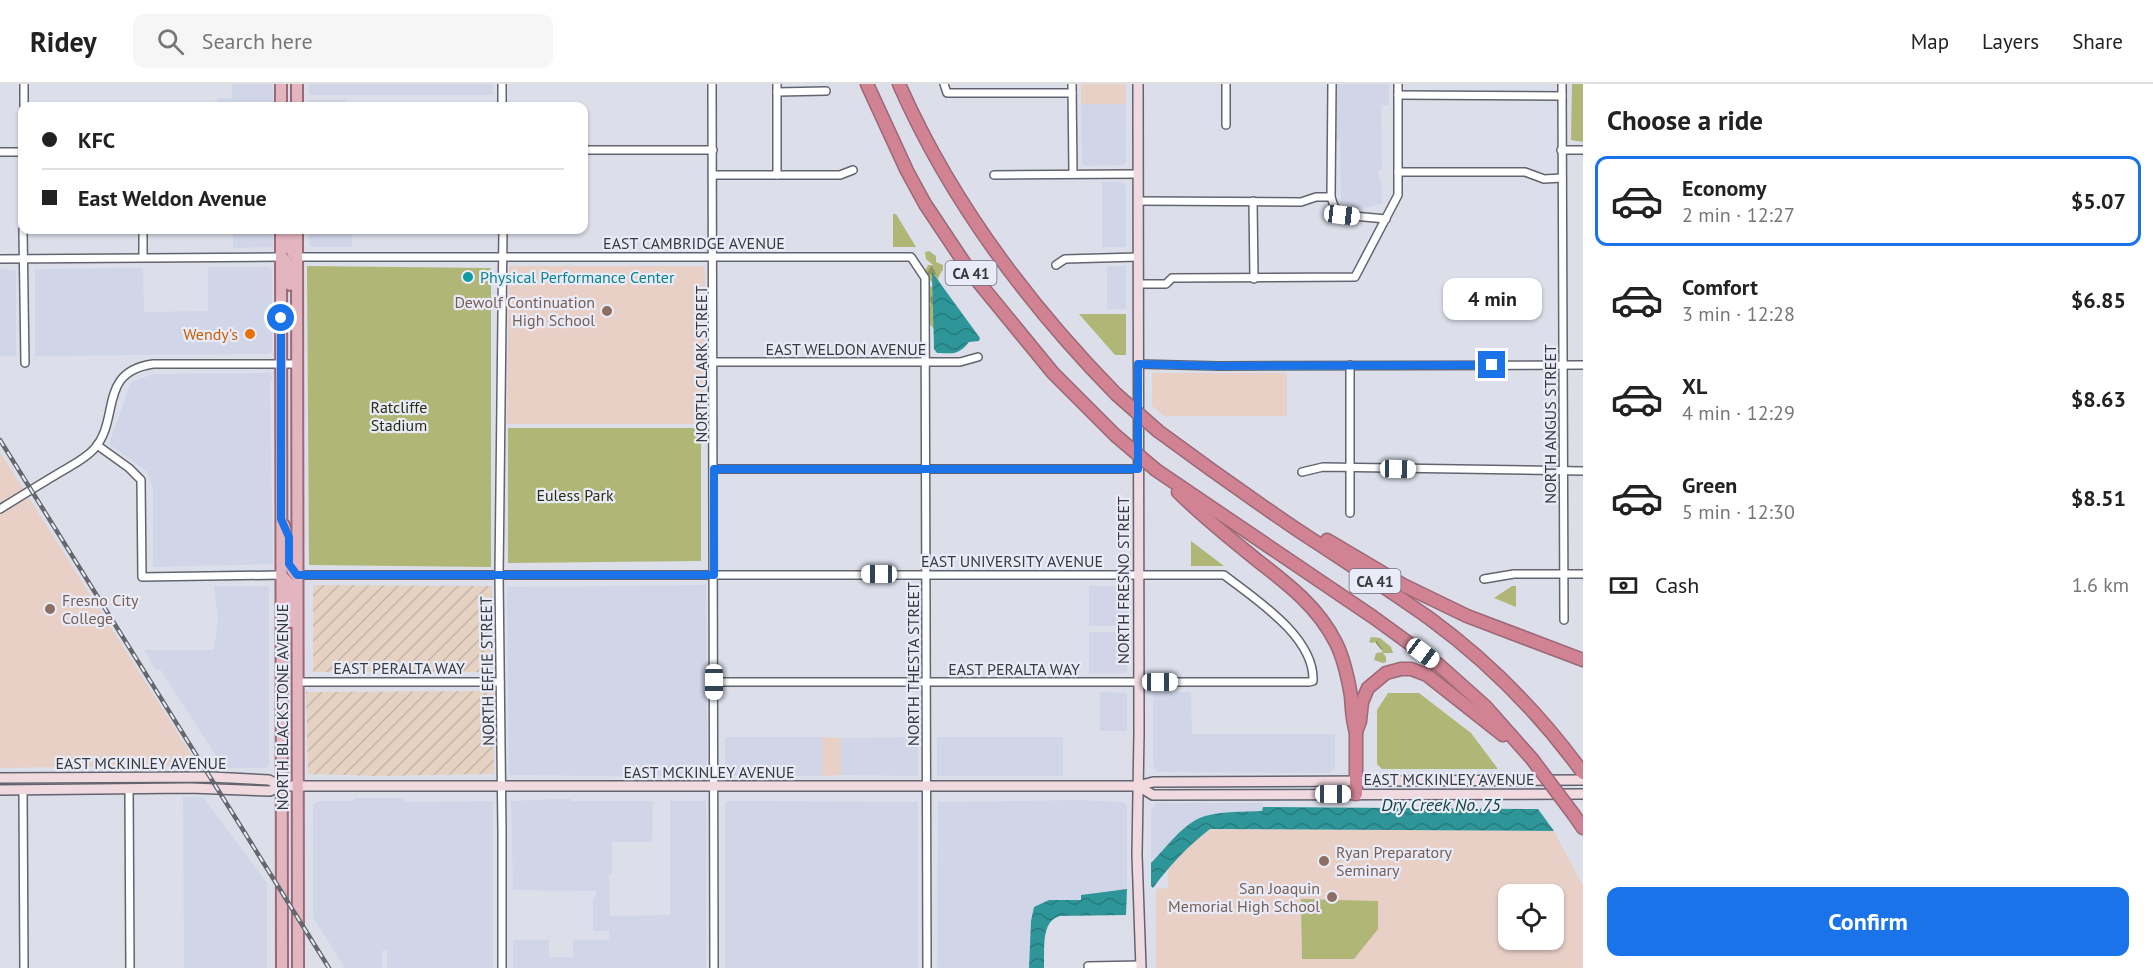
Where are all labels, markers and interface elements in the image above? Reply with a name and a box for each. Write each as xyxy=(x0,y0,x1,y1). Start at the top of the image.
search box xyxy=(133,14,553,68)
text: Ridey xyxy=(30,23,97,60)
icon: search xyxy=(154,25,187,58)
text: Search here xyxy=(202,27,313,55)
text: Map xyxy=(1911,28,1949,55)
text: Layers xyxy=(1982,28,2039,55)
text: Share xyxy=(2072,28,2123,55)
text: Choose a ride xyxy=(1607,103,1763,137)
text: KFC xyxy=(78,126,115,154)
icon: car xyxy=(1610,174,1664,228)
text: Economy xyxy=(1682,174,1766,202)
text: East Weldon Avenue xyxy=(78,184,267,212)
text: $5.07 xyxy=(2071,187,2126,215)
text: 2 min · 12:27 xyxy=(1682,202,1795,228)
car xyxy=(1323,204,1361,226)
street label: EAST CAMBRIDGE AVENUE xyxy=(603,233,785,253)
road number: CA 41 xyxy=(946,261,996,285)
place label: Physical Performance Center xyxy=(480,267,675,287)
marker: Physical Performance Center xyxy=(461,270,475,284)
icon: car xyxy=(1610,273,1664,327)
text: Comfort xyxy=(1682,273,1758,301)
callout: 4 min xyxy=(1442,278,1541,320)
street label: NORTH CLARK STREET xyxy=(691,285,711,443)
text: 4 min xyxy=(1468,286,1517,312)
text: $6.85 xyxy=(2071,286,2126,314)
place label: Dewolf Continuation High School xyxy=(454,292,595,330)
text: 3 min · 12:28 xyxy=(1682,301,1795,327)
route start xyxy=(267,304,294,331)
marker: Dewolf Continuation High School xyxy=(600,304,614,318)
place label: Wendy's xyxy=(183,324,238,344)
marker: Wendy's xyxy=(243,327,257,341)
street label: EAST WELDON AVENUE xyxy=(766,339,926,359)
street label: NORTH ANGUS STREET xyxy=(1540,344,1560,504)
route end xyxy=(1478,351,1505,378)
icon: car xyxy=(1610,372,1664,426)
text: XL xyxy=(1682,372,1707,400)
text: $8.63 xyxy=(2071,385,2126,413)
park label: Ratcliffe Stadium xyxy=(371,397,427,435)
text: 4 min · 12:29 xyxy=(1682,400,1795,426)
car xyxy=(1380,460,1416,478)
icon: car xyxy=(1610,471,1664,525)
text: Green xyxy=(1682,471,1737,499)
text: $8.51 xyxy=(2071,484,2126,512)
park label: Euless Park xyxy=(536,485,614,505)
street label: NORTH FRESNO STREET xyxy=(1113,496,1133,664)
text: 5 min · 12:30 xyxy=(1682,499,1795,525)
street label: EAST UNIVERSITY AVENUE xyxy=(921,551,1103,571)
car xyxy=(861,565,897,583)
road number: CA 41 xyxy=(1350,569,1400,593)
icon: cash xyxy=(1607,569,1640,602)
text: Cash xyxy=(1655,571,1699,599)
text: 1.6 km xyxy=(2072,572,2129,598)
street label: NORTH THESTA STREET xyxy=(903,582,923,746)
place label: Fresno City College xyxy=(62,590,139,628)
street label: NORTH EFFIE STREET xyxy=(476,596,498,746)
marker: Fresno City College xyxy=(43,602,57,616)
street label: NORTH BLACKSTONE AVENUE xyxy=(272,604,292,810)
car xyxy=(1403,635,1443,671)
street label: EAST PERALTA WAY xyxy=(333,658,465,678)
street label: EAST PERALTA WAY xyxy=(948,659,1080,679)
car xyxy=(705,664,723,700)
car xyxy=(1142,673,1178,691)
street label: EAST MCKINLEY AVENUE xyxy=(55,753,227,773)
street label: EAST MCKINLEY AVENUE xyxy=(623,762,795,782)
street label: EAST MCKINLEY AVENUE xyxy=(1363,769,1535,789)
car xyxy=(1315,785,1351,803)
water label: Dry Creek No. 75 xyxy=(1381,793,1501,816)
place label: Ryan Preparatory Seminary xyxy=(1336,842,1453,880)
marker: Ryan Preparatory Seminary xyxy=(1317,854,1331,868)
place label: San Joaquin Memorial High School xyxy=(1168,878,1320,916)
map controls xyxy=(1498,884,1564,950)
button: locate xyxy=(1498,884,1564,950)
button: Confirm xyxy=(1607,887,2129,956)
marker: San Joaquin Memorial High School xyxy=(1325,890,1339,904)

